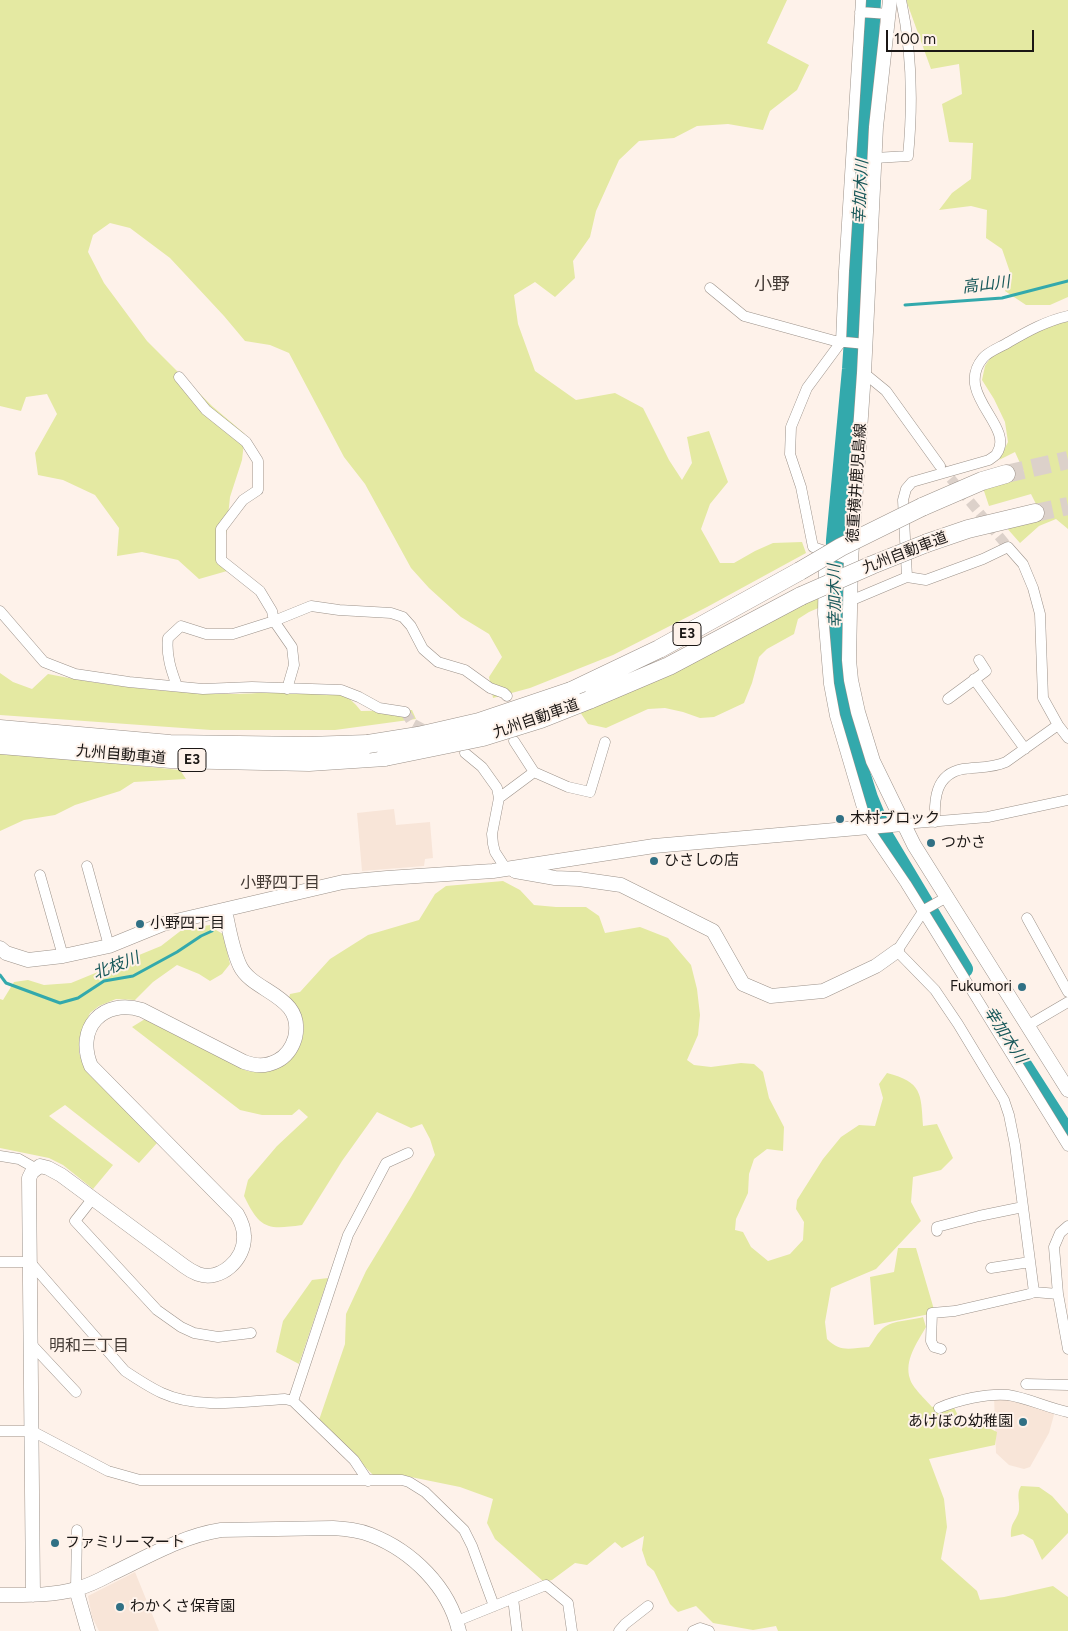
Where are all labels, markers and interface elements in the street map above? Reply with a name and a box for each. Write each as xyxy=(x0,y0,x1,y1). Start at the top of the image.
scale bar xyxy=(888,20,1036,52)
text: 100 m xyxy=(894,30,936,48)
water label: 幸加木川 xyxy=(850,160,872,224)
water label: 高山川 xyxy=(961,273,1011,297)
district label: 小野 xyxy=(754,274,790,296)
street label: 徳重横井鹿児島線 xyxy=(844,423,870,543)
street label: 九州自動車道 xyxy=(860,528,950,578)
water label: 幸加木川 xyxy=(825,564,845,628)
road number: E3 xyxy=(673,622,701,646)
street label: 九州自動車道 xyxy=(491,696,581,742)
street label: 九州自動車道 xyxy=(75,742,167,768)
road number: E3 xyxy=(178,748,206,772)
place label: 木村ブロック xyxy=(850,810,940,828)
marker: 木村ブロック xyxy=(834,813,846,825)
place label: つかさ xyxy=(941,834,986,852)
marker: つかさ xyxy=(925,837,937,849)
place label: ひさしの店 xyxy=(664,852,739,870)
marker: ひさしの店 xyxy=(648,855,660,867)
district label: 小野四丁目 xyxy=(240,873,320,893)
place label: 小野四丁目 xyxy=(150,915,225,933)
marker: 小野四丁目 xyxy=(134,918,146,930)
water label: 北枝川 xyxy=(90,948,142,984)
place label: Fukumori xyxy=(950,978,1012,996)
marker: Fukumori xyxy=(1016,981,1028,993)
water label: 幸加木川 xyxy=(980,1003,1030,1067)
district label: 明和三丁目 xyxy=(49,1336,129,1356)
place label: あけぼの幼稚園 xyxy=(908,1413,1013,1431)
marker: あけぼの幼稚園 xyxy=(1017,1416,1029,1428)
place label: ファミリーマート xyxy=(65,1534,185,1552)
marker: ファミリーマート xyxy=(49,1537,61,1549)
place label: わかくさ保育園 xyxy=(130,1598,235,1616)
marker: わかくさ保育園 xyxy=(114,1601,126,1613)

